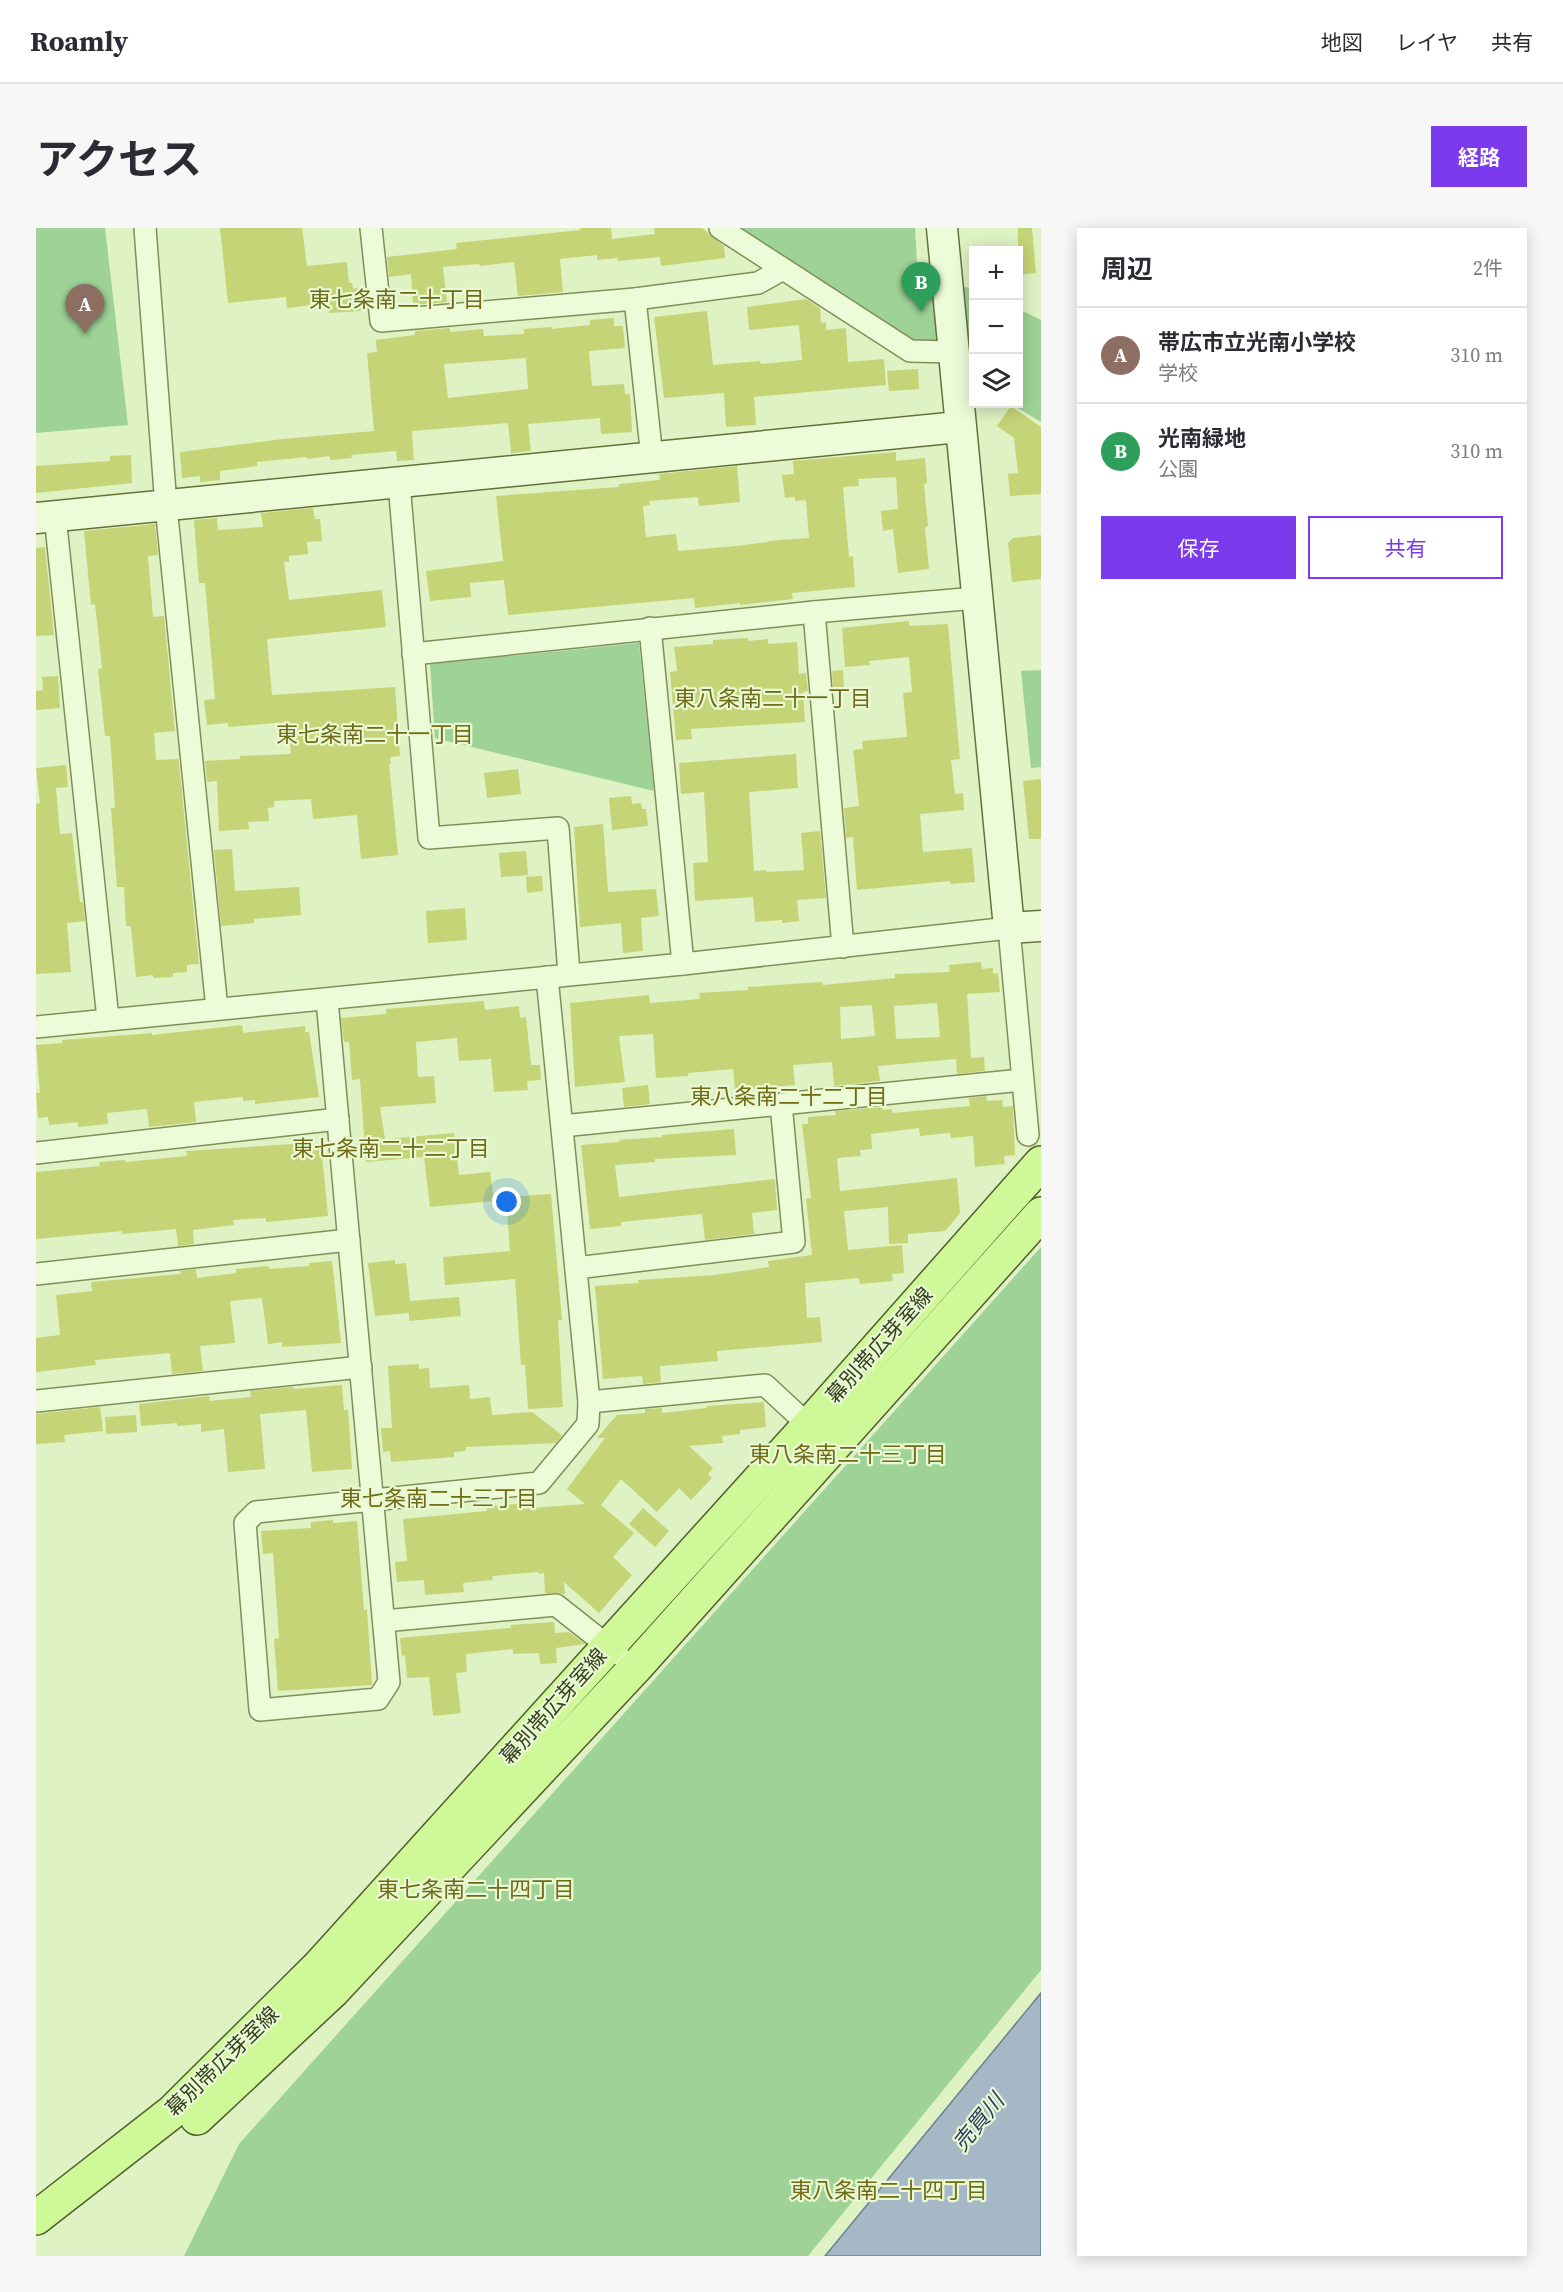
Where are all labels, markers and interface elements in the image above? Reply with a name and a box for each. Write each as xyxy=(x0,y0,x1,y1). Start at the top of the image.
text: Roamly xyxy=(30,22,128,60)
text: 地図 xyxy=(1321,28,1363,57)
text: レイヤ xyxy=(1396,28,1458,57)
text: 共有 xyxy=(1491,28,1533,57)
button: 経路 xyxy=(1431,126,1527,187)
text: アクセス xyxy=(36,130,202,188)
map controls xyxy=(969,246,1023,408)
button: + xyxy=(969,246,1023,300)
text: 周辺 xyxy=(1101,251,1153,287)
text: 2件 xyxy=(1473,254,1503,282)
pin: B xyxy=(902,262,940,312)
district label: 東七条南二十丁目 xyxy=(309,284,485,314)
pin: A xyxy=(65,285,104,334)
button: − xyxy=(969,300,1023,354)
text: 帯広市立光南小学校 xyxy=(1158,327,1356,357)
text: A xyxy=(1114,341,1127,369)
text: 310 m xyxy=(1450,341,1503,369)
button: layers xyxy=(969,354,1023,408)
text: 学校 xyxy=(1158,359,1198,387)
text: 光南緑地 xyxy=(1158,423,1246,453)
text: B xyxy=(1114,437,1127,465)
text: 310 m xyxy=(1450,437,1503,465)
text: 公園 xyxy=(1158,455,1198,483)
button: 保存 xyxy=(1101,516,1296,579)
button: 共有 xyxy=(1308,516,1503,579)
district label: 東八条南二十一丁目 xyxy=(674,683,872,713)
district label: 東七条南二十一丁目 xyxy=(276,719,474,749)
district label: 東八条南二十二丁目 xyxy=(690,1081,888,1111)
district label: 東七条南二十二丁目 xyxy=(292,1133,490,1163)
your location xyxy=(492,1187,521,1216)
street label: 幕別帯広芽室線 xyxy=(819,1281,939,1409)
district label: 東八条南二十三丁目 xyxy=(749,1439,947,1469)
district label: 東七条南二十三丁目 xyxy=(340,1483,538,1513)
street label: 幕別帯広芽室線 xyxy=(493,1642,613,1770)
district label: 東七条南二十四丁目 xyxy=(377,1874,575,1904)
street label: 幕別帯広芽室線 xyxy=(159,2000,285,2122)
water label: 売買川 xyxy=(946,2085,1012,2157)
district label: 東八条南二十四丁目 xyxy=(790,2175,988,2205)

